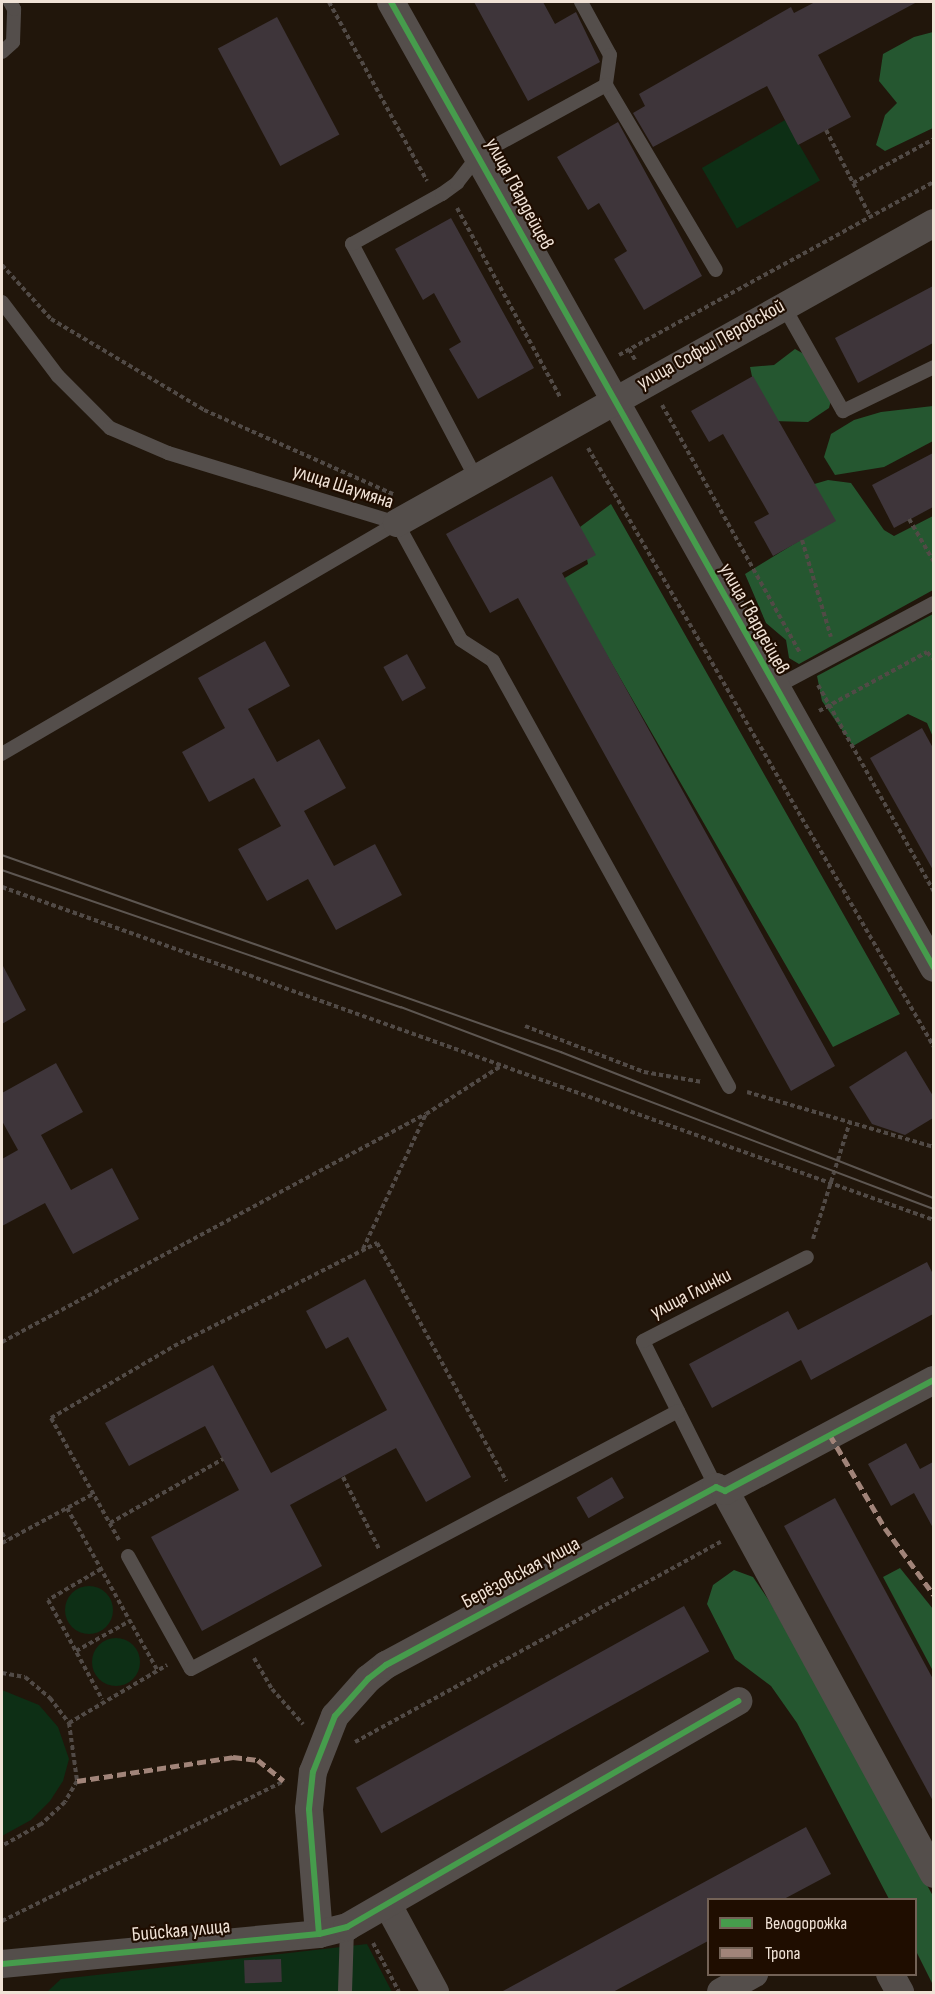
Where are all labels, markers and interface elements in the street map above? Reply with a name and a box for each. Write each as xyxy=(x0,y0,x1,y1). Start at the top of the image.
street label: улица Гвардейцев xyxy=(479,134,559,254)
street label: улица Софьи Перовской xyxy=(633,294,789,396)
street label: улица Шаумяна xyxy=(289,459,397,515)
street label: улица Гвардейцев xyxy=(714,559,794,679)
street label: улица Глинки xyxy=(646,1263,736,1325)
street label: Берёзовская улица xyxy=(458,1532,584,1614)
legend xyxy=(707,1898,917,1976)
text: Велодорожка xyxy=(765,1913,847,1934)
street label: Бийская улица xyxy=(131,1915,231,1947)
text: Тропа xyxy=(765,1943,801,1964)

